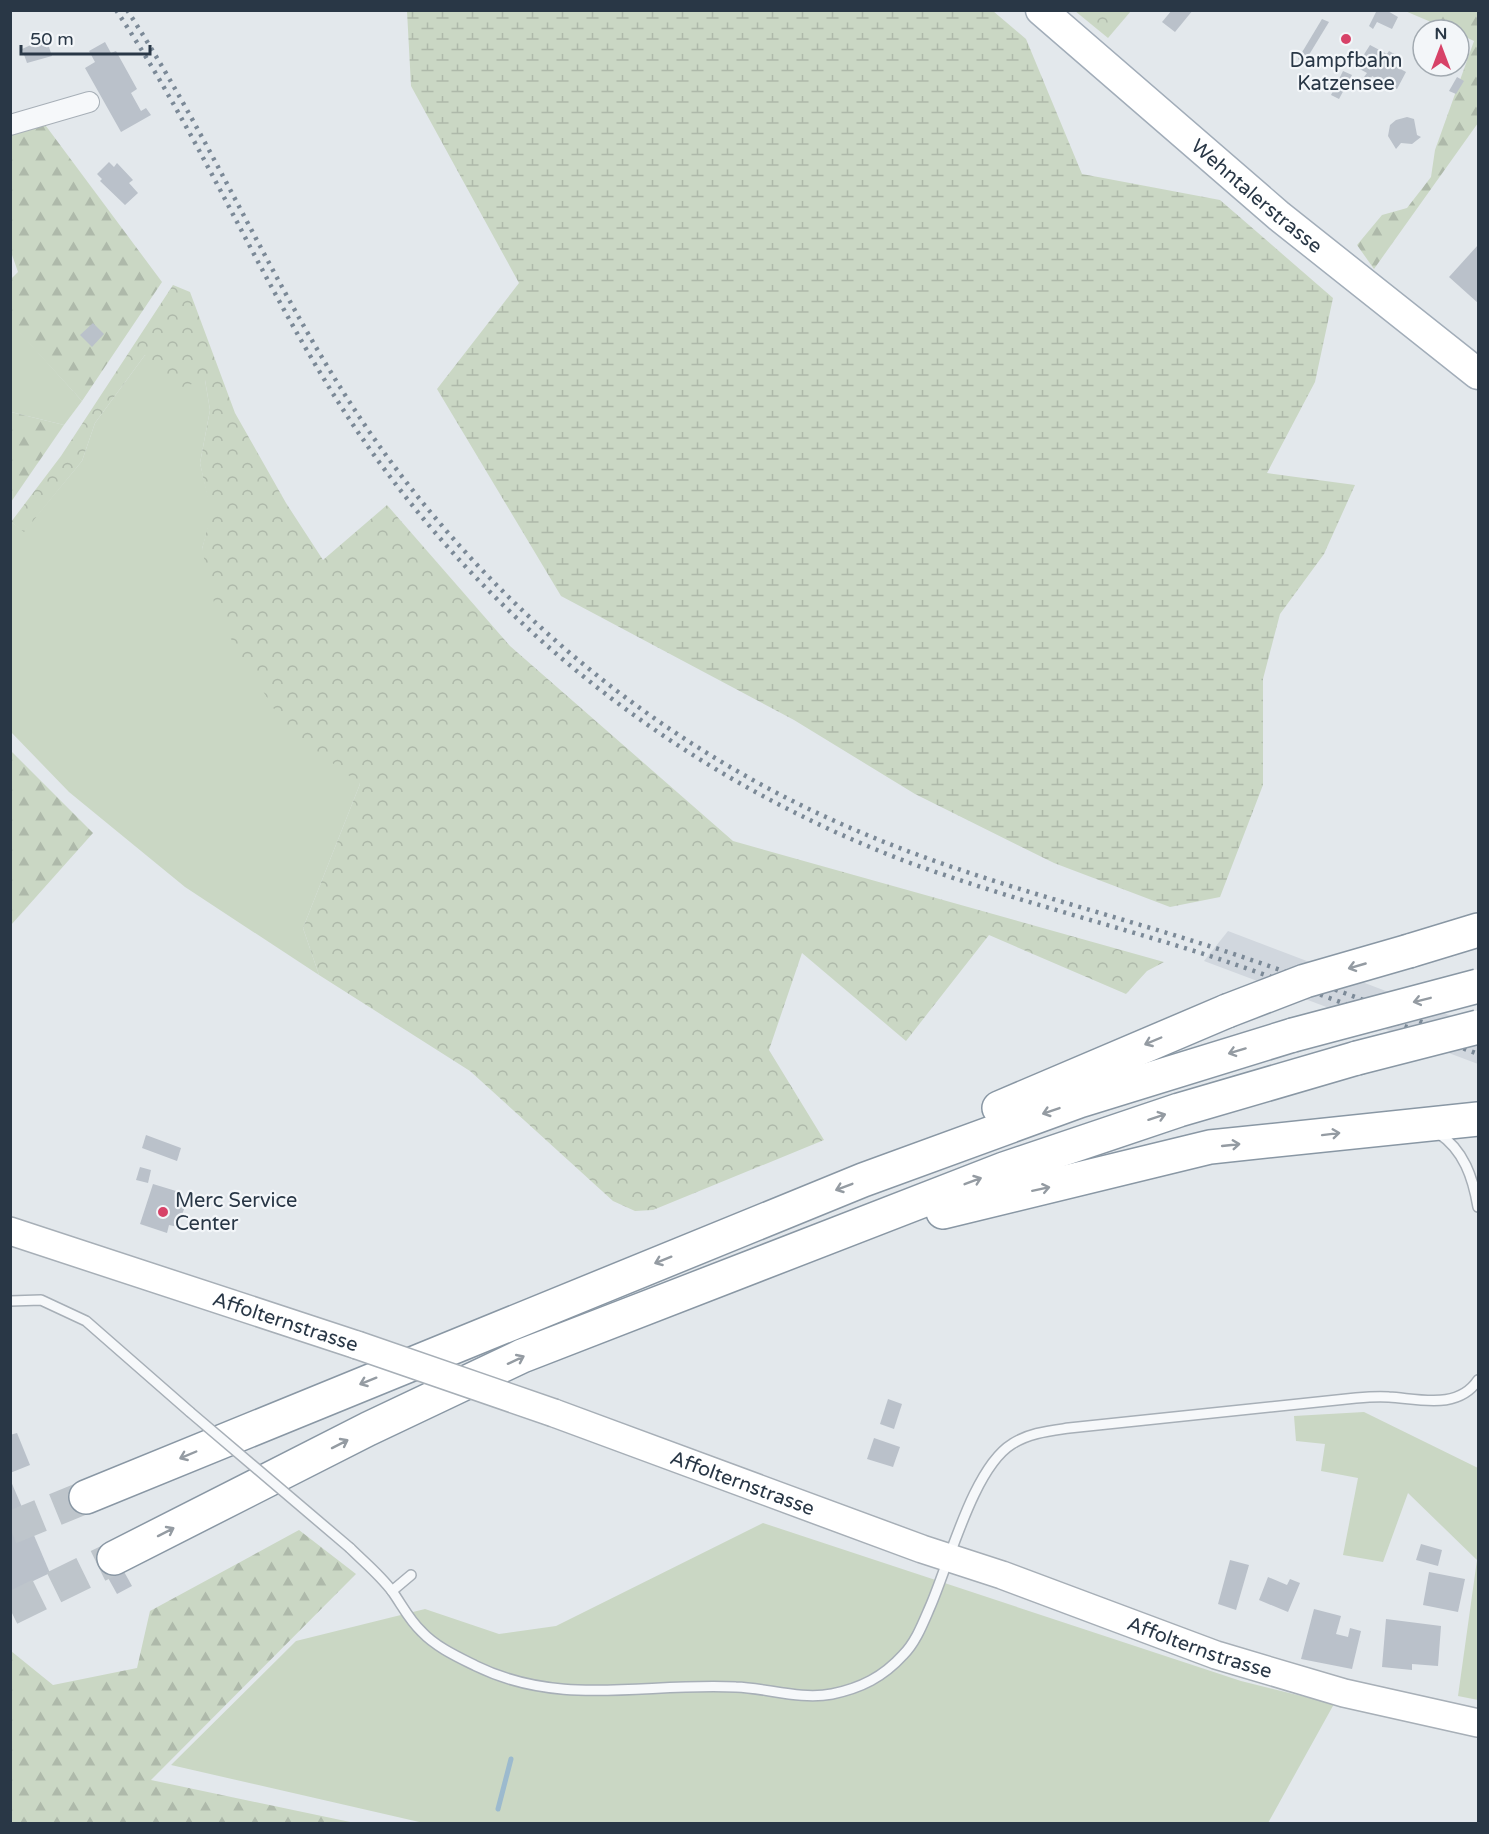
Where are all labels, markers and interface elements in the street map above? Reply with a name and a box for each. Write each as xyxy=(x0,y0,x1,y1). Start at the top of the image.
scale bar xyxy=(21,18,150,56)
north arrow xyxy=(1411,18,1471,78)
text: N xyxy=(1435,24,1447,44)
text: 50 m xyxy=(30,28,74,50)
marker: Dampfbahn Katzensee xyxy=(1339,32,1353,46)
place label: Dampfbahn Katzensee xyxy=(1290,49,1402,96)
street label: Wehntalerstrasse xyxy=(1186,134,1327,259)
one-way arrow xyxy=(1348,961,1367,972)
one-way arrow xyxy=(1413,995,1432,1007)
one-way arrow xyxy=(1145,1036,1163,1047)
one-way arrow xyxy=(1228,1046,1247,1057)
one-way arrow xyxy=(1042,1106,1061,1117)
one-way arrow xyxy=(1147,1111,1166,1122)
one-way arrow xyxy=(1321,1128,1340,1139)
one-way arrow xyxy=(1221,1139,1241,1150)
one-way arrow xyxy=(963,1174,982,1185)
one-way arrow xyxy=(835,1182,853,1193)
one-way arrow xyxy=(1031,1183,1051,1194)
place label: Merc Service Center xyxy=(175,1189,297,1236)
marker: Merc Service Center xyxy=(156,1205,170,1219)
one-way arrow xyxy=(654,1255,672,1266)
street label: Affolternstrasse xyxy=(209,1287,361,1358)
one-way arrow xyxy=(506,1353,524,1365)
one-way arrow xyxy=(359,1376,378,1387)
one-way arrow xyxy=(330,1437,348,1449)
street label: Affolternstrasse xyxy=(667,1446,818,1521)
one-way arrow xyxy=(179,1450,198,1461)
one-way arrow xyxy=(156,1526,174,1537)
street label: Affolternstrasse xyxy=(1124,1612,1275,1684)

